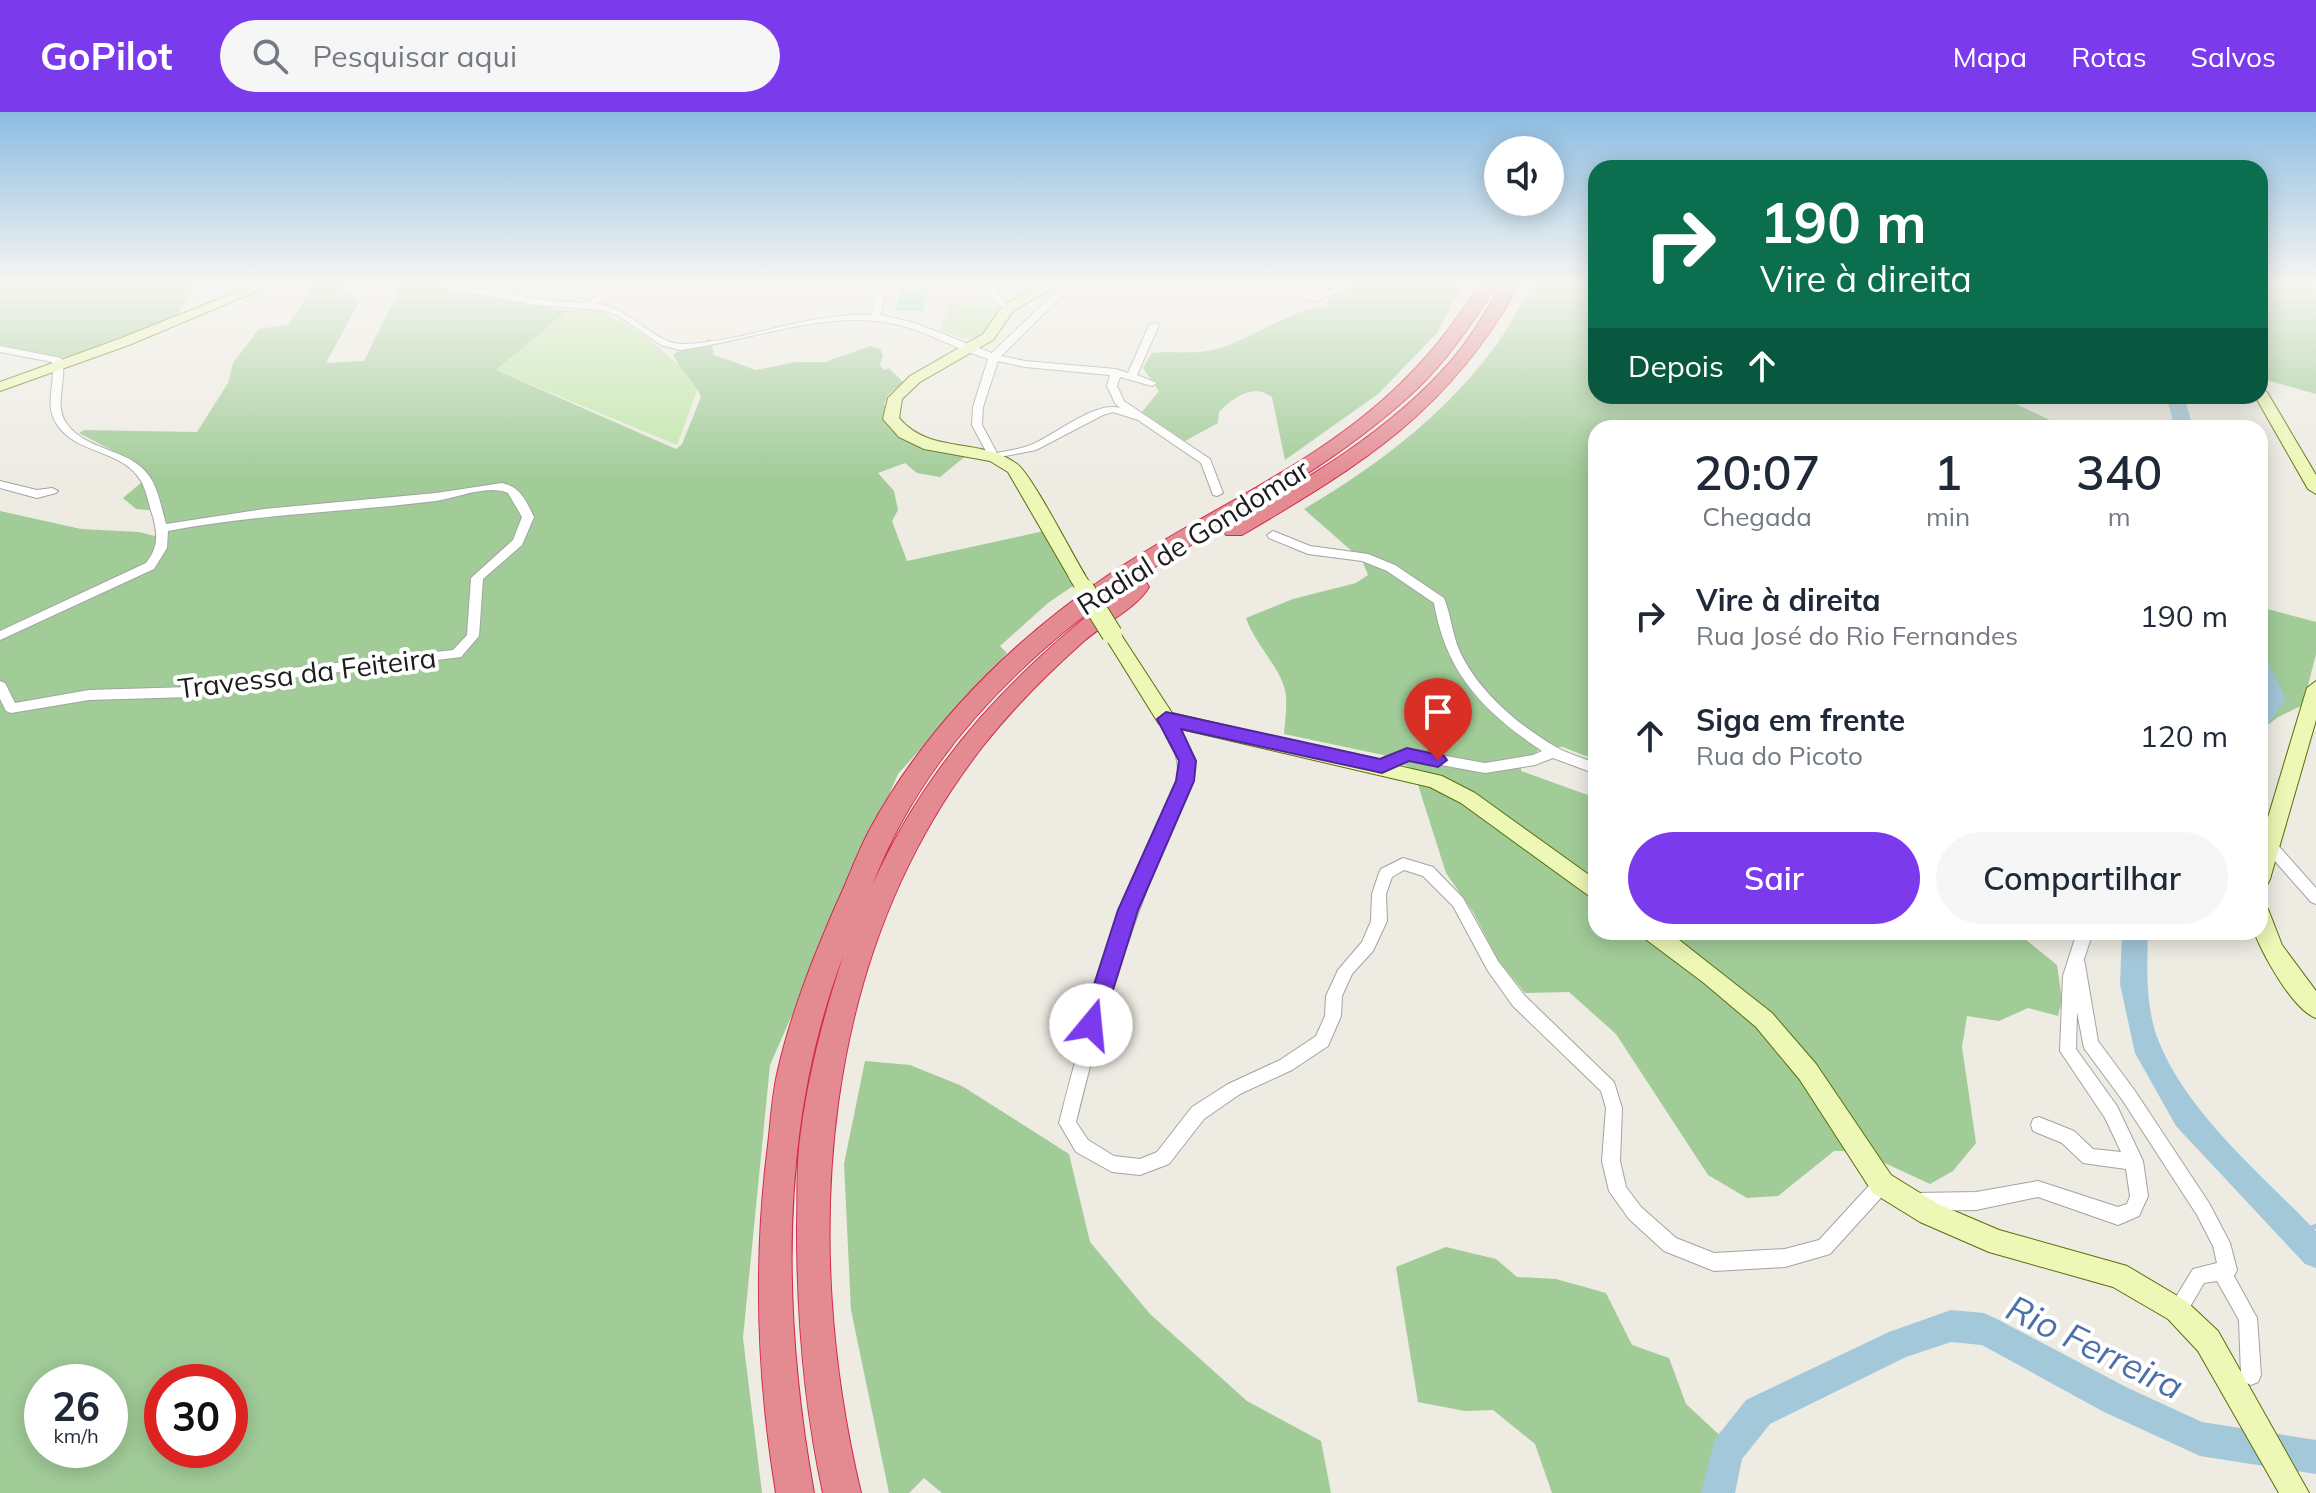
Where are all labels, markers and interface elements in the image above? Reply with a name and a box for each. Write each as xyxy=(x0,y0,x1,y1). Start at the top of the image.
search box xyxy=(220,20,780,92)
text: GoPilot xyxy=(40,32,172,80)
icon: search xyxy=(248,34,292,78)
text: Pesquisar aqui xyxy=(312,37,517,75)
text: Mapa xyxy=(1953,39,2027,74)
text: Rotas xyxy=(2071,39,2147,74)
text: Salvos xyxy=(2191,39,2276,74)
map controls xyxy=(1484,136,1564,216)
button: sound xyxy=(1484,136,1564,216)
text: 190 m xyxy=(1760,187,1927,257)
icon: right xyxy=(1628,192,1732,296)
text: Vire à direita xyxy=(1760,256,1972,301)
icon: ahead xyxy=(1740,344,1784,388)
text: Depois xyxy=(1628,347,1724,385)
text: 20:07 xyxy=(1694,442,1820,502)
text: 1 xyxy=(1934,442,1962,502)
text: 340 xyxy=(2076,442,2162,502)
street label: Radial de Gondomar xyxy=(1070,451,1316,622)
text: Chegada xyxy=(1702,500,1812,533)
text: min xyxy=(1926,500,1970,533)
text: m xyxy=(2108,500,2131,533)
text: Vire à direita xyxy=(1696,581,1881,619)
icon: right xyxy=(1628,594,1672,638)
text: 190 m xyxy=(2140,597,2228,635)
text: Rua José do Rio Fernandes xyxy=(1696,619,2018,652)
street label: Travessa da Feiteira xyxy=(176,639,438,706)
pin xyxy=(1404,678,1472,760)
icon: arrive xyxy=(1416,690,1460,734)
text: Siga em frente xyxy=(1696,701,1905,739)
icon: ahead xyxy=(1628,714,1672,758)
text: 120 m xyxy=(2140,717,2228,755)
text: Rua do Picoto xyxy=(1696,739,1863,772)
button: Sair xyxy=(1628,832,1920,924)
button: Compartilhar xyxy=(1936,832,2228,924)
position arrow xyxy=(1049,983,1133,1067)
water label: Rio Ferreira xyxy=(1999,1284,2191,1409)
speed limit sign: 30 xyxy=(144,1364,248,1468)
text: 26 xyxy=(52,1381,100,1431)
text: km/h xyxy=(53,1423,99,1448)

